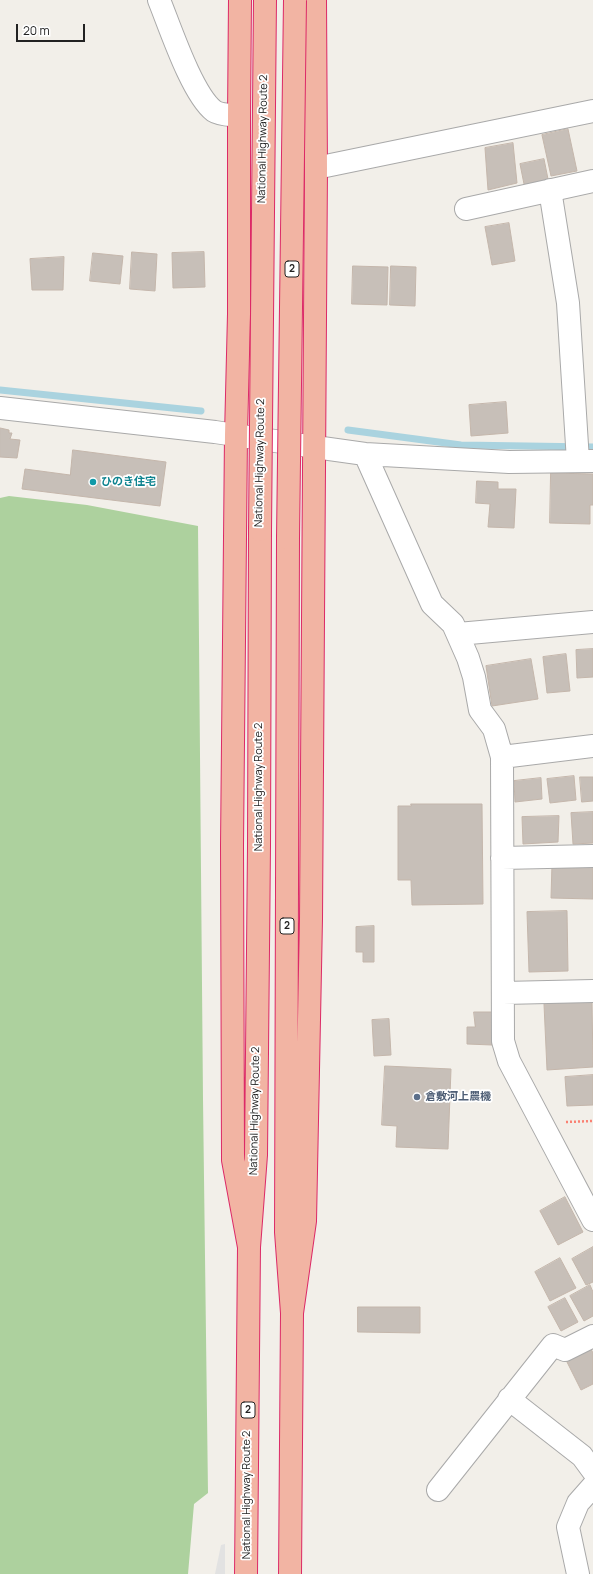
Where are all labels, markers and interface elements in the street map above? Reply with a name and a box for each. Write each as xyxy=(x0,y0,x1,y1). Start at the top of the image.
scale bar xyxy=(18,16,87,42)
text: 20 m xyxy=(23,22,50,39)
street label: National Highway Route 2 xyxy=(255,75,271,203)
road number: 2 xyxy=(285,261,299,277)
street label: National Highway Route 2 xyxy=(252,399,268,527)
place label: ひのき住宅 xyxy=(101,475,156,489)
marker: ひのき住宅 xyxy=(88,477,98,487)
street label: National Highway Route 2 xyxy=(252,723,266,851)
road number: 2 xyxy=(280,918,294,934)
street label: National Highway Route 2 xyxy=(247,1047,263,1175)
place label: 倉敷河上農機 xyxy=(425,1090,491,1104)
marker: 倉敷河上農機 xyxy=(412,1092,422,1102)
road number: 2 xyxy=(241,1402,255,1418)
street label: National Highway Route 2 xyxy=(240,1431,254,1559)

